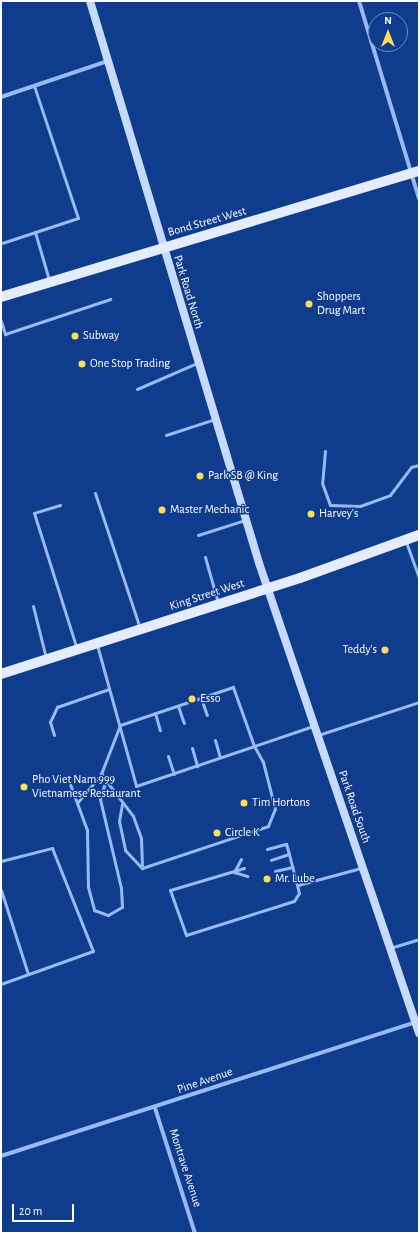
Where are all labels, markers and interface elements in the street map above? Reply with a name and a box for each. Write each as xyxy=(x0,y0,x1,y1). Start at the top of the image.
north arrow xyxy=(368,12,408,52)
text: N xyxy=(384,15,392,26)
street label: Bond Street West xyxy=(166,204,248,240)
street label: Park Road North xyxy=(170,253,206,331)
place label: Shoppers Drug Mart xyxy=(317,290,365,318)
marker: Shoppers Drug Mart xyxy=(304,299,314,309)
place label: Subway xyxy=(83,329,119,343)
marker: Subway xyxy=(70,331,80,341)
place label: One Stop Trading xyxy=(90,357,170,371)
marker: One Stop Trading xyxy=(77,359,87,369)
place label: Park SB @ King xyxy=(208,469,278,483)
marker: Park SB @ King xyxy=(195,471,205,481)
place label: Master Mechanic xyxy=(170,503,249,517)
marker: Master Mechanic xyxy=(157,505,167,515)
place label: Harvey's xyxy=(319,507,358,521)
marker: Harvey's xyxy=(306,509,316,519)
street label: King Street West xyxy=(168,576,246,614)
place label: Teddy's xyxy=(342,643,377,657)
marker: Teddy's xyxy=(380,645,390,655)
place label: Esso xyxy=(200,692,221,706)
marker: Esso xyxy=(187,694,197,704)
street label: Park Road South xyxy=(335,769,373,845)
place label: Pho Viet Nam 999 Vietnamese Restaurant xyxy=(32,773,141,801)
marker: Pho Viet Nam 999 Vietnamese Restaurant xyxy=(19,782,29,792)
place label: Tim Hortons xyxy=(252,796,310,810)
marker: Tim Hortons xyxy=(239,798,249,808)
place label: Circle K xyxy=(225,826,260,840)
marker: Circle K xyxy=(212,828,222,838)
place label: Mr. Lube xyxy=(275,872,315,886)
marker: Mr. Lube xyxy=(262,874,272,884)
street label: Pine Avenue xyxy=(175,1065,235,1097)
street label: Montrave Avenue xyxy=(166,1127,204,1209)
scale bar xyxy=(14,1196,76,1222)
text: 20 m xyxy=(19,1205,42,1217)

